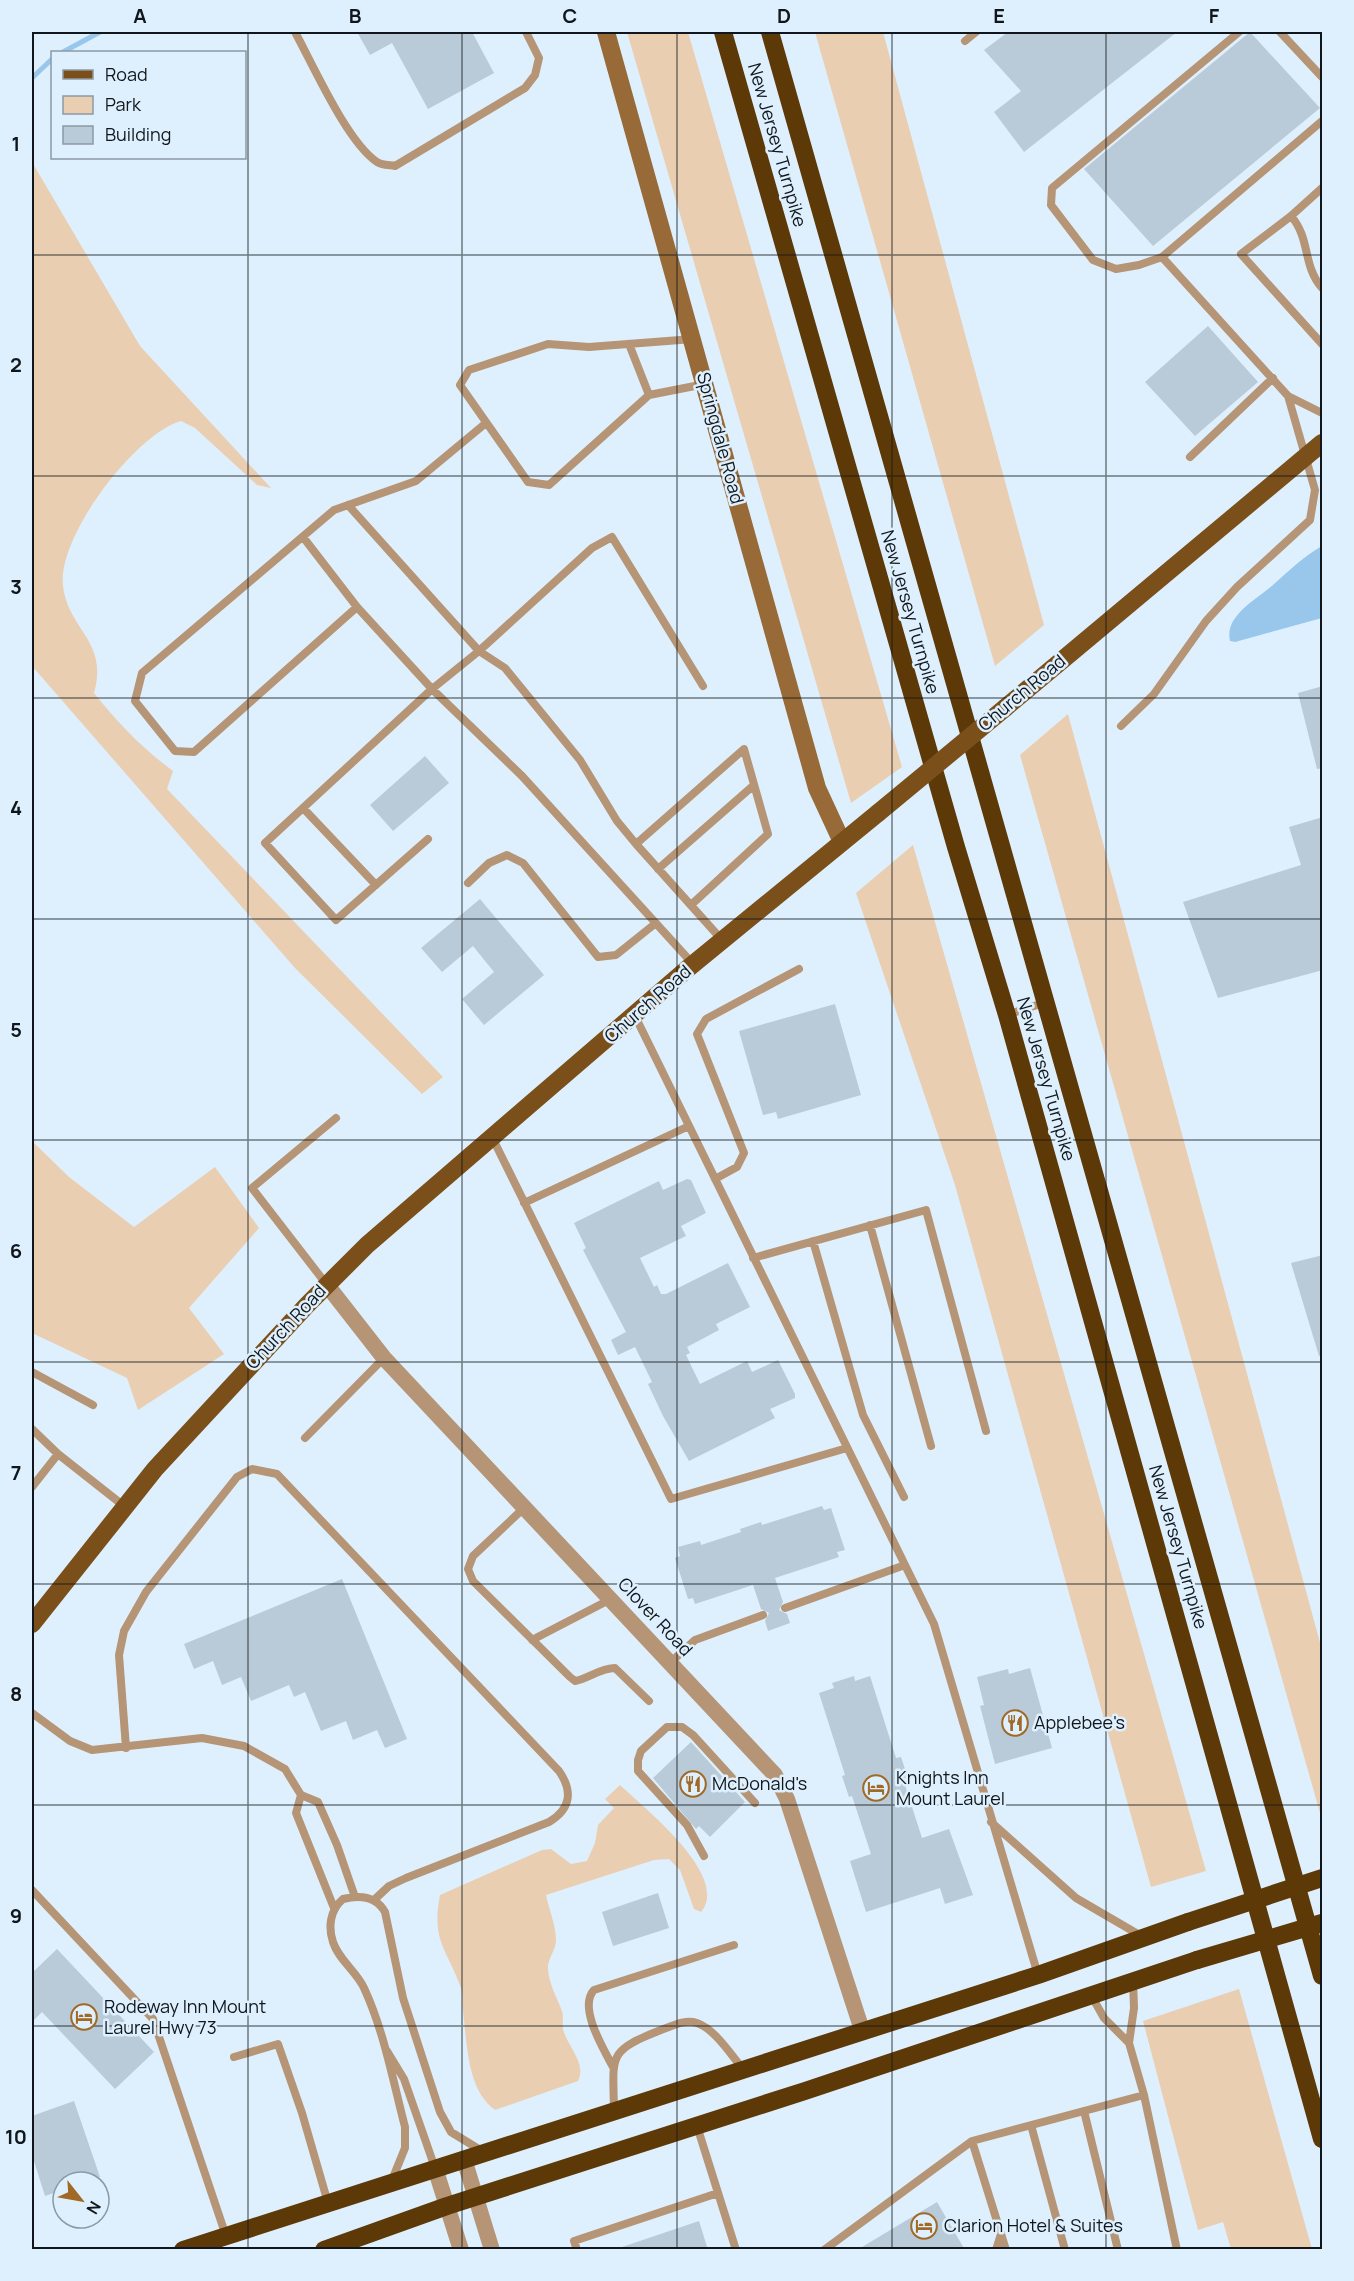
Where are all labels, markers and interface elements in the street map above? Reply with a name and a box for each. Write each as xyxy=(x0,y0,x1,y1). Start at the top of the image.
text: A xyxy=(133,2,147,29)
text: B xyxy=(349,2,362,29)
text: C xyxy=(563,2,577,29)
text: D xyxy=(777,2,791,29)
text: E xyxy=(993,2,1005,29)
text: F xyxy=(1209,2,1220,29)
legend xyxy=(51,51,246,159)
street label: New Jersey Turnpike xyxy=(743,60,813,230)
text: Road xyxy=(105,62,148,86)
text: Park xyxy=(105,92,142,116)
text: Building xyxy=(105,122,171,146)
text: 1 xyxy=(12,130,20,157)
text: 2 xyxy=(10,351,22,378)
street label: Springdale Road xyxy=(692,369,750,506)
street label: New Jersey Turnpike xyxy=(876,527,946,697)
text: 3 xyxy=(10,573,22,600)
street label: Church Road xyxy=(972,648,1070,736)
text: 4 xyxy=(10,794,22,821)
street label: Church Road xyxy=(599,959,696,1048)
street label: New Jersey Turnpike xyxy=(1012,994,1082,1164)
text: 5 xyxy=(10,1016,22,1043)
text: 6 xyxy=(10,1237,22,1264)
street label: Church Road xyxy=(240,1279,331,1374)
text: 7 xyxy=(11,1459,21,1486)
street label: New Jersey Turnpike xyxy=(1144,1462,1214,1632)
street label: Clover Road xyxy=(613,1572,698,1661)
text: 8 xyxy=(10,1680,22,1707)
restaurant icon: Applebee's xyxy=(1000,1708,1030,1738)
place label: Applebee's xyxy=(1034,1710,1125,1734)
place label: Knights Inn Mount Laurel xyxy=(896,1765,1005,1810)
restaurant icon: McDonald's xyxy=(678,1769,708,1799)
place label: McDonald's xyxy=(712,1771,807,1795)
hotel icon: Knights Inn Mount Laurel xyxy=(861,1773,891,1803)
text: 9 xyxy=(10,1902,22,1929)
place label: Rodeway Inn Mount Laurel Hwy 73 xyxy=(104,1994,266,2039)
hotel icon: Rodeway Inn Mount Laurel Hwy 73 xyxy=(69,2002,99,2032)
text: 10 xyxy=(5,2123,27,2150)
north arrow xyxy=(51,2170,111,2230)
text: N xyxy=(81,2197,106,2218)
hotel icon: Clarion Hotel & Suites xyxy=(909,2211,939,2241)
place label: Clarion Hotel & Suites xyxy=(944,2213,1123,2237)

